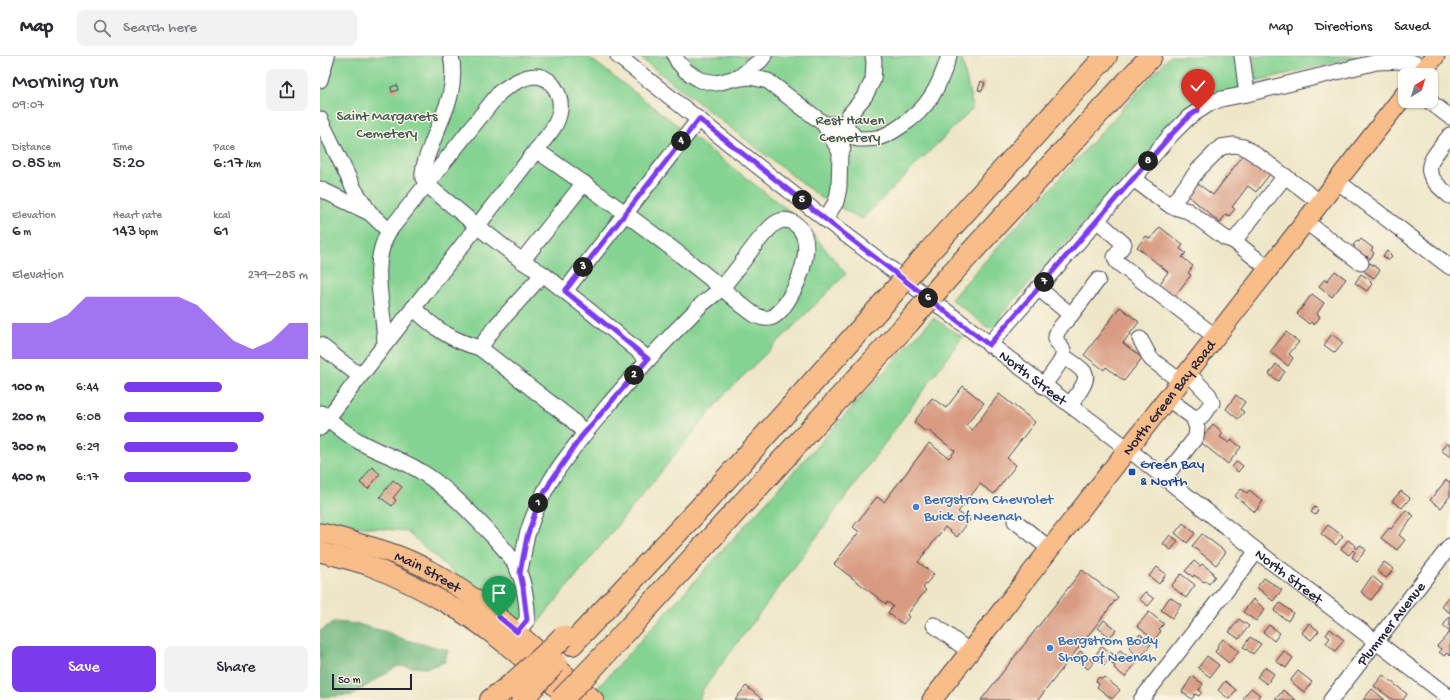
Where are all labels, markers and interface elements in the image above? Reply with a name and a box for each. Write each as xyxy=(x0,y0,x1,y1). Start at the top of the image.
search box xyxy=(77,10,357,46)
text: Map xyxy=(20,16,53,39)
icon: search xyxy=(91,17,113,39)
text: Search here xyxy=(123,19,197,37)
text: Map xyxy=(1269,19,1293,36)
text: Directions xyxy=(1315,19,1372,36)
text: Saved xyxy=(1394,19,1430,36)
north arrow xyxy=(1398,68,1438,108)
map controls xyxy=(1398,68,1438,108)
button: share xyxy=(266,69,308,111)
pin xyxy=(1181,69,1215,110)
text: Morning run xyxy=(12,70,118,96)
icon: check xyxy=(1187,75,1209,97)
text: 09:07 xyxy=(12,98,44,113)
park label: Saint Margarets Cemetery xyxy=(337,108,438,143)
park label: Rest Haven Cemetery xyxy=(815,112,885,147)
pin: 4 xyxy=(671,131,691,151)
text: 4 xyxy=(678,135,684,147)
text: Distance xyxy=(12,142,51,154)
text: Time xyxy=(113,142,133,154)
text: Pace xyxy=(213,142,235,154)
pin: 8 xyxy=(1138,151,1158,171)
text: 0.85 xyxy=(12,154,45,174)
text: 5:20 xyxy=(113,154,145,174)
text: 6:17 xyxy=(213,154,243,174)
text: 8 xyxy=(1145,155,1151,167)
text: km xyxy=(45,159,61,171)
text: /km xyxy=(243,159,261,171)
pin: 5 xyxy=(792,190,812,210)
text: 5 xyxy=(799,194,805,206)
text: Elevation xyxy=(12,210,56,222)
text: Heart rate xyxy=(113,210,162,222)
text: kcal xyxy=(213,210,231,222)
text: 6 xyxy=(12,222,21,242)
text: 143 xyxy=(113,222,136,242)
text: 61 xyxy=(213,222,229,242)
text: m xyxy=(21,227,31,239)
text: bpm xyxy=(136,227,158,239)
pin: 3 xyxy=(573,257,593,277)
text: 3 xyxy=(580,261,586,273)
text: Elevation xyxy=(12,268,64,283)
text: 279–285 m xyxy=(248,268,308,283)
pin: 7 xyxy=(1034,272,1054,292)
text: 7 xyxy=(1041,276,1047,288)
pin: 6 xyxy=(918,288,938,308)
text: 6 xyxy=(925,292,931,304)
street label: North Green Bay Road xyxy=(1119,336,1221,460)
street label: North Street xyxy=(995,347,1071,411)
pin: 2 xyxy=(624,365,644,385)
text: 2 xyxy=(631,369,637,381)
text: 100 m xyxy=(12,380,44,395)
text: 6:44 xyxy=(76,380,99,395)
text: 200 m xyxy=(12,410,45,425)
text: 6:08 xyxy=(76,410,101,425)
text: 300 m xyxy=(12,440,46,455)
text: 6:29 xyxy=(76,440,100,455)
place label: Green Bay & North xyxy=(1140,456,1205,491)
marker: Green Bay & North xyxy=(1127,467,1137,477)
text: 400 m xyxy=(12,470,45,485)
text: 6:17 xyxy=(76,470,99,485)
place label: Bergstrom Chevrolet Buick of Neenah xyxy=(923,491,1055,526)
pin: 1 xyxy=(528,493,548,513)
text: 1 xyxy=(536,497,540,509)
marker: Bergstrom Chevrolet Buick of Neenah xyxy=(911,502,921,512)
street label: North Street xyxy=(1251,546,1327,610)
street label: Main Street xyxy=(392,548,465,599)
pin xyxy=(482,576,516,617)
street label: Plummer Avenue xyxy=(1353,579,1430,671)
icon: arrive xyxy=(488,582,510,604)
place label: Bergstrom Body Shop of Neenah xyxy=(1057,632,1158,667)
marker: Bergstrom Body Shop of Neenah xyxy=(1045,643,1055,653)
button: Save xyxy=(12,646,156,692)
button: Share xyxy=(164,646,308,692)
scale bar xyxy=(332,672,412,691)
text: 50 m xyxy=(338,675,360,687)

